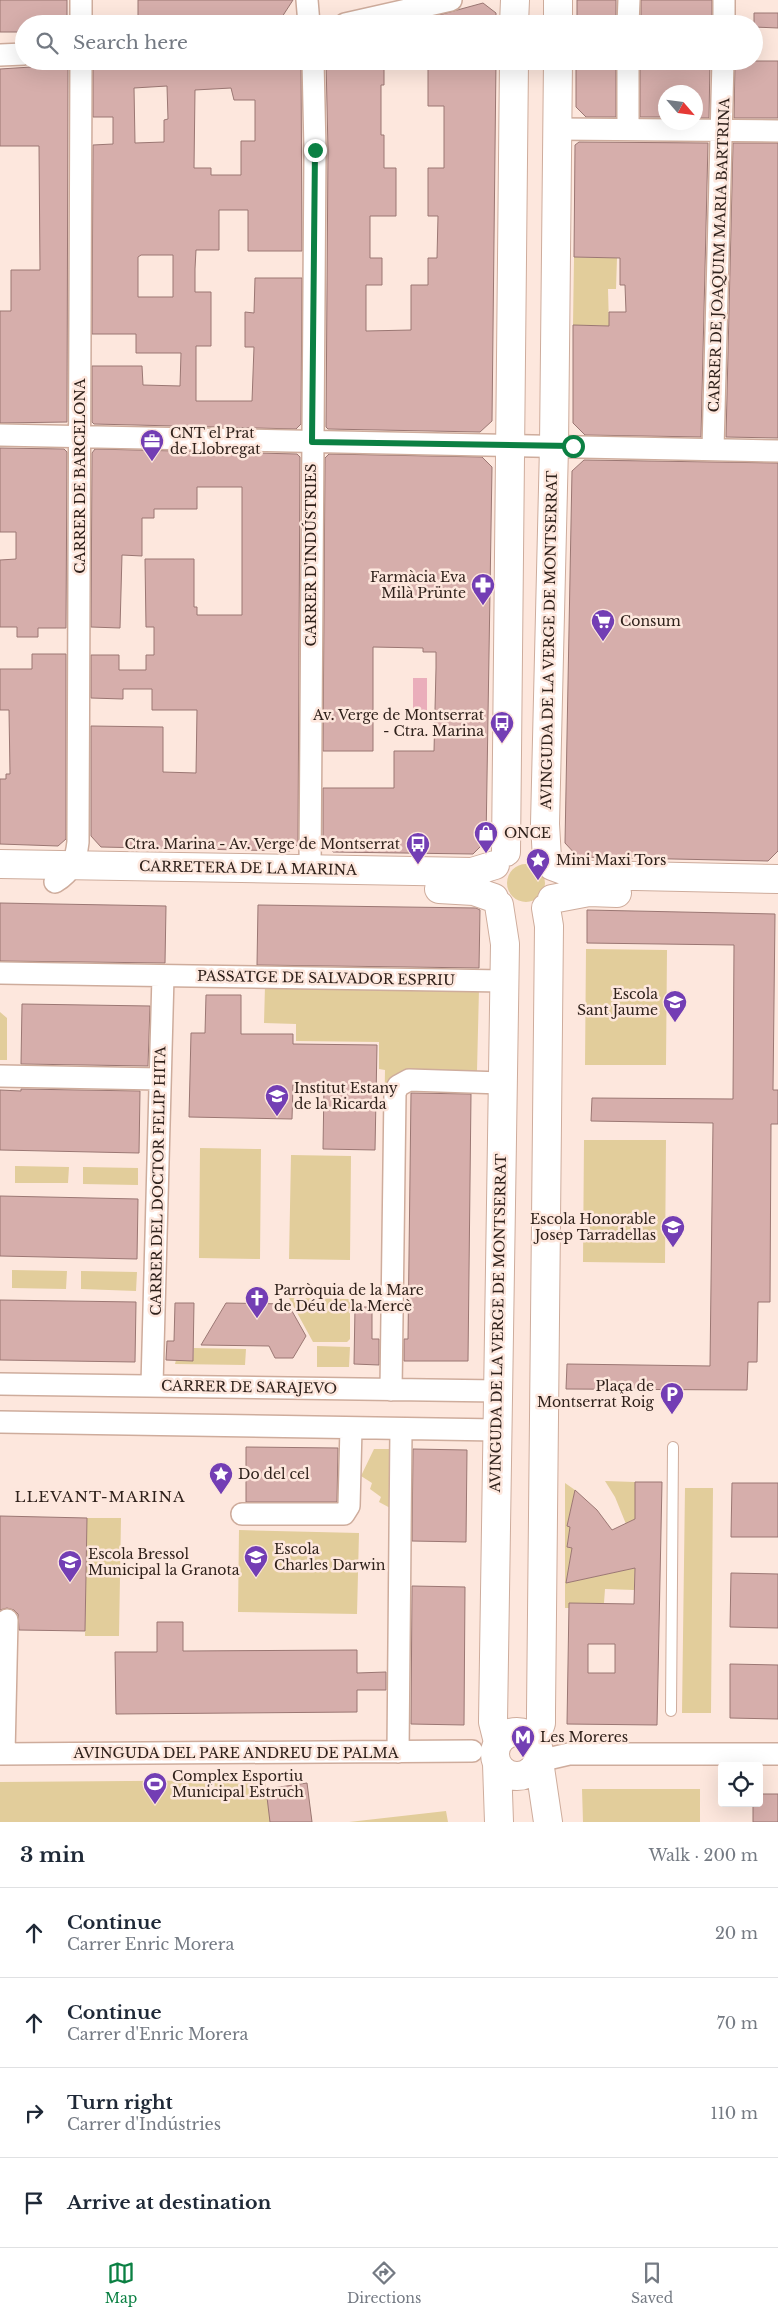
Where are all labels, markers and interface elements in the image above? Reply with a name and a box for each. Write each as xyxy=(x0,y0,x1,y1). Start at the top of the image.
search box xyxy=(15,15,763,70)
icon: search xyxy=(33,29,61,57)
text: Search here xyxy=(73,31,188,54)
north arrow xyxy=(658,85,703,130)
street label: CARRER DE JOAQUIM MARIA BARTRINA xyxy=(705,97,733,413)
route end xyxy=(304,139,327,162)
street label: CARRER DE BARCELONA xyxy=(71,378,89,574)
place label: CNT el Prat de Llobregat xyxy=(170,424,261,458)
office icon: CNT el Prat de Llobregat xyxy=(139,428,165,462)
route start xyxy=(562,435,585,458)
street label: CARRER D'INDÚSTRIES xyxy=(301,464,320,646)
street label: AVINGUDA DE LA VERGE DE MONTSERRAT xyxy=(537,471,561,810)
place label: Farmàcia Eva Milà Prünte xyxy=(370,568,466,602)
pharmacy icon: Farmàcia Eva Milà Prünte xyxy=(470,572,496,606)
supermarket icon: Consum xyxy=(590,608,616,642)
place label: Consum xyxy=(620,612,681,630)
place label: Av. Verge de Montserrat - Ctra. Marina xyxy=(312,706,485,740)
bus stop icon: Av. Verge de Montserrat - Ctra. Marina xyxy=(489,710,515,744)
shop icon: ONCE xyxy=(473,820,499,854)
place label: ONCE xyxy=(504,824,551,842)
bus stop icon: Ctra. Marina - Av. Verge de Montserrat xyxy=(405,831,431,865)
place label: Ctra. Marina - Av. Verge de Montserrat xyxy=(125,835,401,853)
place icon: Mini Maxi Tors xyxy=(525,847,551,881)
place label: Mini Maxi Tors xyxy=(556,851,666,869)
street label: CARRETERA DE LA MARINA xyxy=(139,857,357,879)
street label: PASSATGE DE SALVADOR ESPRIU xyxy=(197,967,455,989)
place label: Escola Sant Jaume xyxy=(577,985,658,1019)
school or university icon: Escola Sant Jaume xyxy=(662,989,688,1023)
street label: CARRER DEL DOCTOR FELIP HITA xyxy=(147,1046,169,1316)
place label: Institut Estany de la Ricarda xyxy=(294,1079,398,1113)
school or university icon: Institut Estany de la Ricarda xyxy=(264,1083,290,1117)
street label: AVINGUDA DE LA VERGE DE MONTSERRAT xyxy=(486,1154,510,1493)
place label: Escola Honorable Josep Tarradellas xyxy=(530,1210,656,1244)
school or university icon: Escola Honorable Josep Tarradellas xyxy=(660,1214,686,1248)
place label: Parròquia de la Mare de Déu de la Mercè xyxy=(274,1281,424,1315)
church icon: Parròquia de la Mare de Déu de la Mercè xyxy=(244,1285,270,1319)
street label: CARRER DE SARAJEVO xyxy=(161,1376,337,1398)
place label: Plaça de Montserrat Roig xyxy=(537,1377,655,1411)
parking icon: Plaça de Montserrat Roig xyxy=(659,1381,685,1415)
place icon: Do del cel xyxy=(208,1461,234,1495)
place label: Do del cel xyxy=(238,1465,310,1483)
district label: LLEVANT-MARINA xyxy=(15,1487,185,1506)
place label: Escola Charles Darwin xyxy=(274,1540,386,1574)
school or university icon: Escola Charles Darwin xyxy=(243,1544,269,1578)
place label: Escola Bressol Municipal la Granota xyxy=(88,1545,240,1579)
school or university icon: Escola Bressol Municipal la Granota xyxy=(57,1549,83,1583)
metro station icon: Les Moreres xyxy=(510,1724,536,1758)
place label: Les Moreres xyxy=(540,1728,628,1746)
street label: AVINGUDA DEL PARE ANDREU DE PALMA xyxy=(72,1744,399,1762)
map controls xyxy=(718,1762,763,1807)
button: locate xyxy=(718,1762,763,1807)
place label: Complex Esportiu Municipal Estruch xyxy=(172,1767,304,1801)
sports icon: Complex Esportiu Municipal Estruch xyxy=(142,1771,168,1805)
text: 3 min xyxy=(20,1842,85,1868)
text: Walk · 200 m xyxy=(649,1845,758,1865)
text: Continue xyxy=(67,1911,162,1934)
icon: ahead xyxy=(20,1919,48,1947)
text: 20 m xyxy=(715,1923,758,1943)
text: Carrer Enric Morera xyxy=(67,1934,234,1954)
text: Continue xyxy=(67,2001,162,2024)
icon: ahead xyxy=(20,2009,48,2037)
text: 70 m xyxy=(717,2013,758,2033)
text: Carrer d'Enric Morera xyxy=(67,2024,249,2044)
text: Turn right xyxy=(67,2091,173,2114)
icon: right xyxy=(20,2099,48,2127)
text: 110 m xyxy=(711,2103,758,2123)
text: Carrer d'Indústries xyxy=(67,2114,221,2134)
icon: arrive xyxy=(20,2189,48,2217)
text: Arrive at destination xyxy=(67,2191,271,2214)
tab: Map xyxy=(105,2259,137,2307)
tab: Directions xyxy=(347,2259,421,2307)
tab: Saved xyxy=(631,2259,673,2307)

